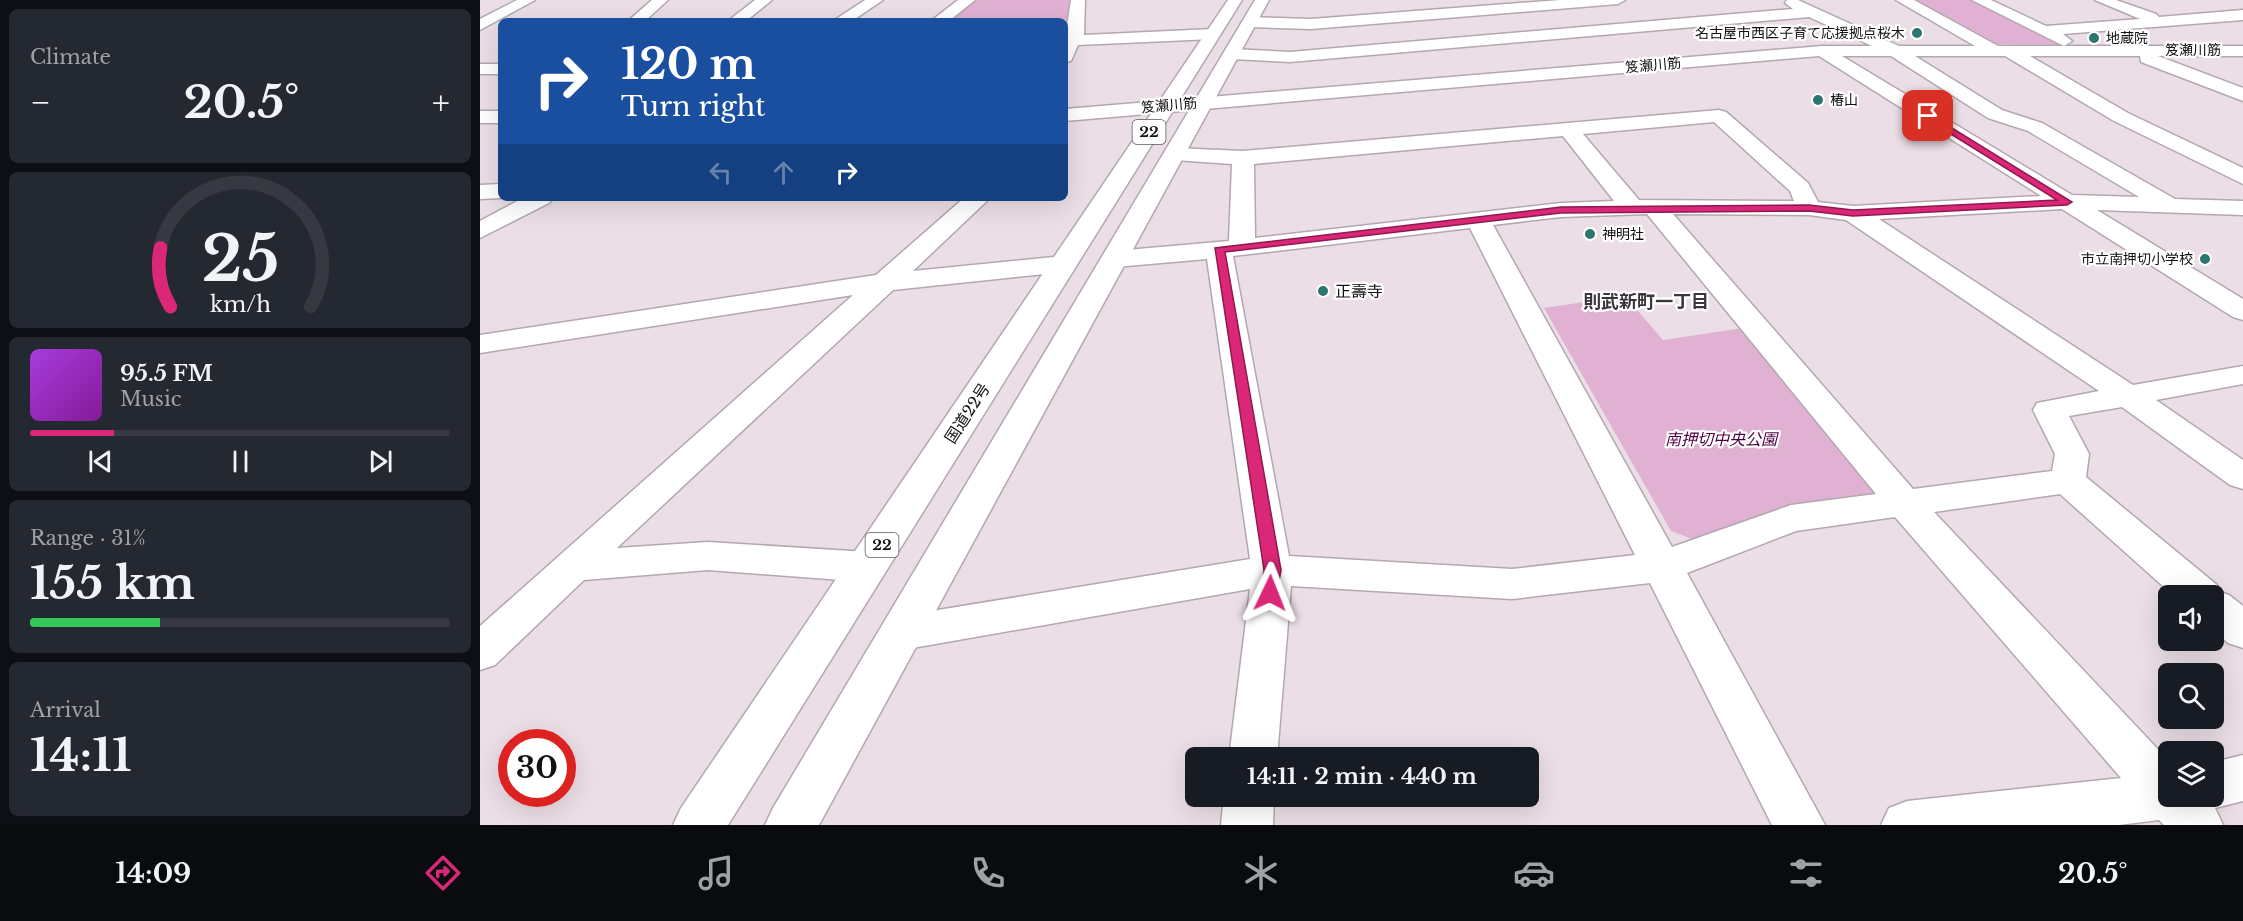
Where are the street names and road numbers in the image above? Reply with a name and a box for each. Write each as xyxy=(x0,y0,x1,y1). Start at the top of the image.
street label: 笈瀬川筋 xyxy=(2165,41,2221,59)
street label: 笈瀬川筋 xyxy=(1624,54,1682,76)
street label: 笈瀬川筋 xyxy=(1140,94,1198,116)
road number: 22 xyxy=(1132,120,1166,144)
street label: 国道22号 xyxy=(940,379,994,447)
road number: 22 xyxy=(866,533,898,557)

